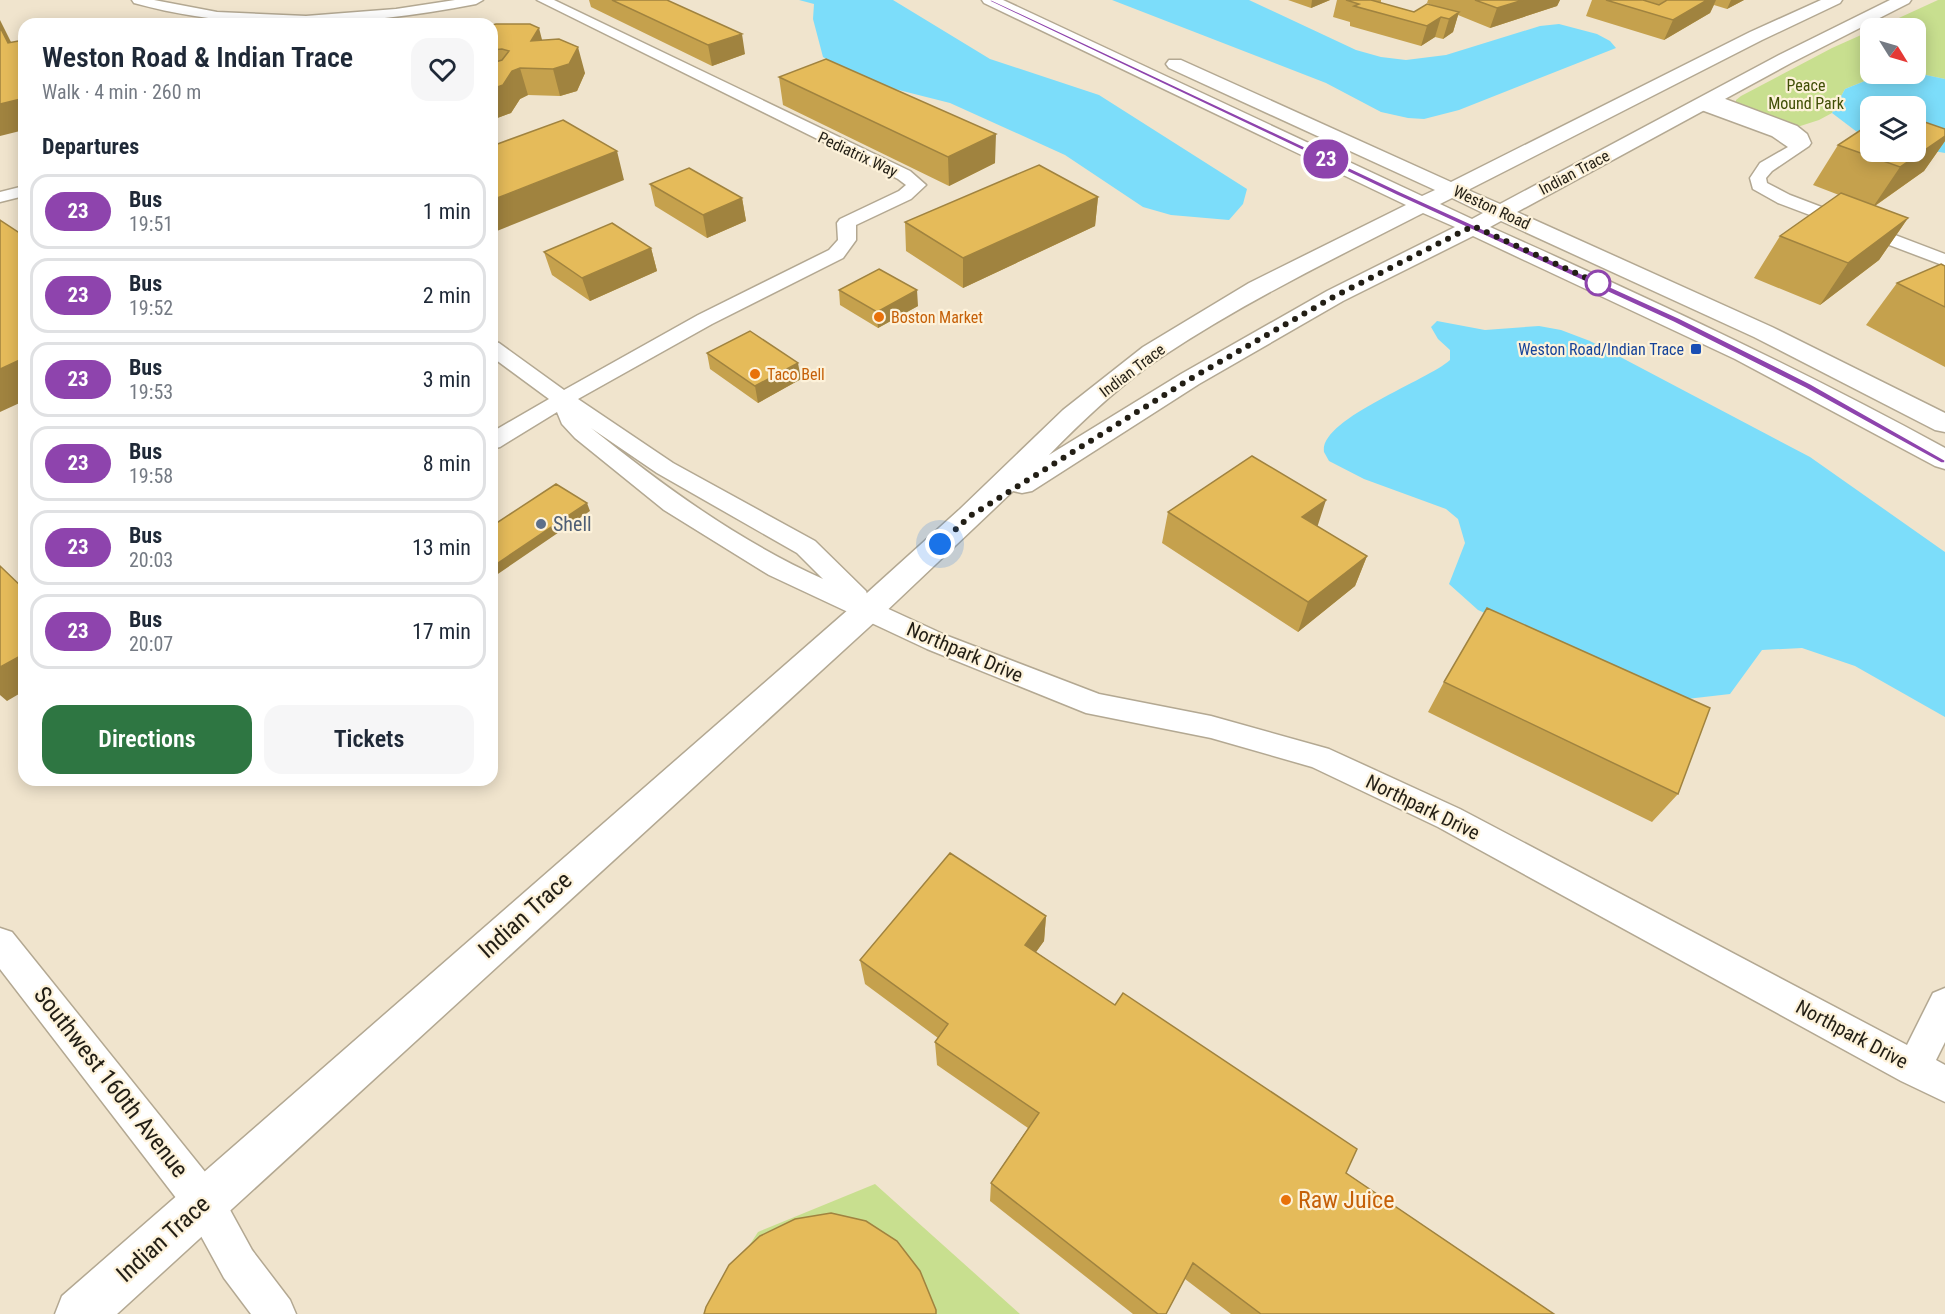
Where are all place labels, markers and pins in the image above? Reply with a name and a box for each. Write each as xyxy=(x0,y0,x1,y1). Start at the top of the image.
unlabelled marker xyxy=(1585,270,1611,296)
place label: Boston Market xyxy=(891,308,983,327)
marker: Boston Market xyxy=(872,310,886,324)
place label: Weston Road/Indian Trace xyxy=(1518,340,1684,359)
marker: Weston Road/Indian Trace xyxy=(1689,342,1703,356)
place label: Taco Bell xyxy=(767,365,825,384)
marker: Taco Bell xyxy=(748,367,762,381)
place label: Shell xyxy=(553,512,592,536)
marker: Shell xyxy=(534,517,548,531)
place label: Raw Juice xyxy=(1298,1186,1394,1214)
marker: Raw Juice xyxy=(1279,1193,1293,1207)

